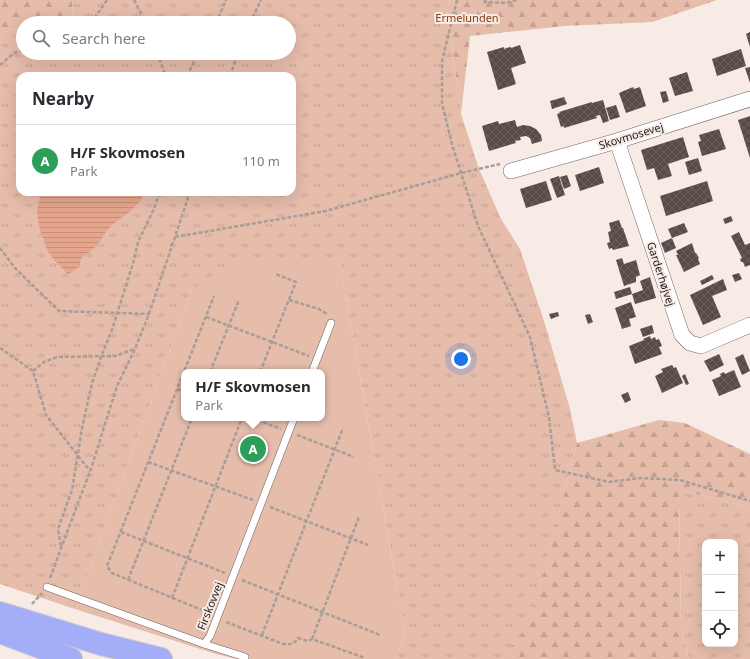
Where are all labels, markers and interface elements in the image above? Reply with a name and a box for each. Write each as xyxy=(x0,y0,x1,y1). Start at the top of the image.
park label: Ermelunden xyxy=(435,10,499,25)
search box xyxy=(16,16,296,60)
icon: search xyxy=(30,27,52,49)
text: Search here xyxy=(62,28,145,48)
text: Nearby xyxy=(32,87,94,110)
street label: Skovmosevej xyxy=(597,119,665,152)
text: H/F Skovmosen xyxy=(70,142,185,162)
text: A xyxy=(41,152,50,170)
text: 110 m xyxy=(242,152,280,170)
text: Park xyxy=(70,162,97,180)
street label: Garderhøjvej xyxy=(644,240,679,308)
your location xyxy=(451,349,471,369)
popup xyxy=(181,369,325,421)
text: H/F Skovmosen xyxy=(195,376,311,396)
text: Park xyxy=(195,396,223,414)
pin: A xyxy=(240,434,266,464)
map controls xyxy=(702,539,738,647)
button: + xyxy=(702,539,738,575)
button: − xyxy=(702,575,738,611)
street label: Firskovvej xyxy=(193,579,226,632)
button: locate xyxy=(702,611,738,647)

